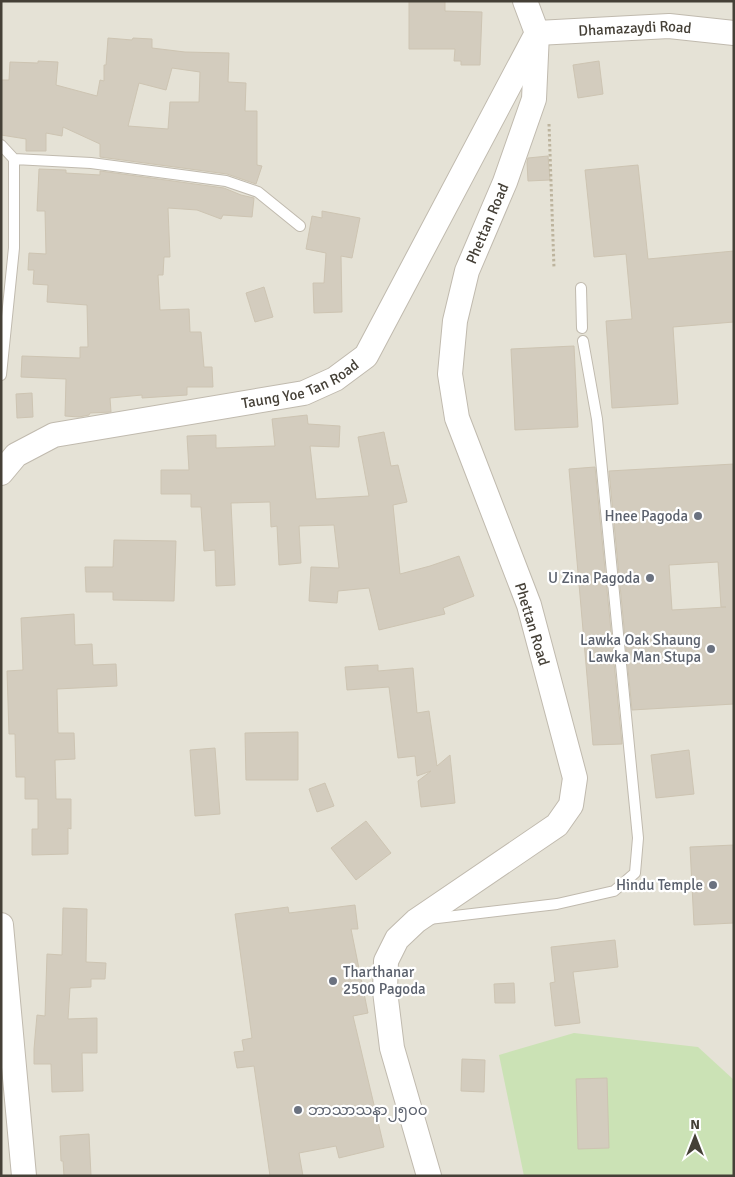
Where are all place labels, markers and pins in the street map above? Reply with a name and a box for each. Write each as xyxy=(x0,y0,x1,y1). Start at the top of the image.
place label: Hnee Pagoda xyxy=(604,507,688,525)
marker: Hnee Pagoda xyxy=(692,510,704,522)
place label: U Zina Pagoda xyxy=(548,569,640,587)
marker: U Zina Pagoda xyxy=(644,572,656,584)
place label: Lawka Oak Shaung Lawka Man Stupa xyxy=(580,631,701,666)
marker: Lawka Oak Shaung Lawka Man Stupa xyxy=(705,643,717,655)
place label: Hindu Temple xyxy=(616,876,703,894)
marker: Hindu Temple xyxy=(707,879,719,891)
place label: Tharthanar 2500 Pagoda xyxy=(343,963,426,998)
marker: Tharthanar 2500 Pagoda xyxy=(327,975,339,987)
place label: ဘာသာသနာ၂၅၀၀ xyxy=(308,1101,428,1122)
marker: ဘာသာသနာ၂၅၀၀ xyxy=(292,1104,304,1116)

